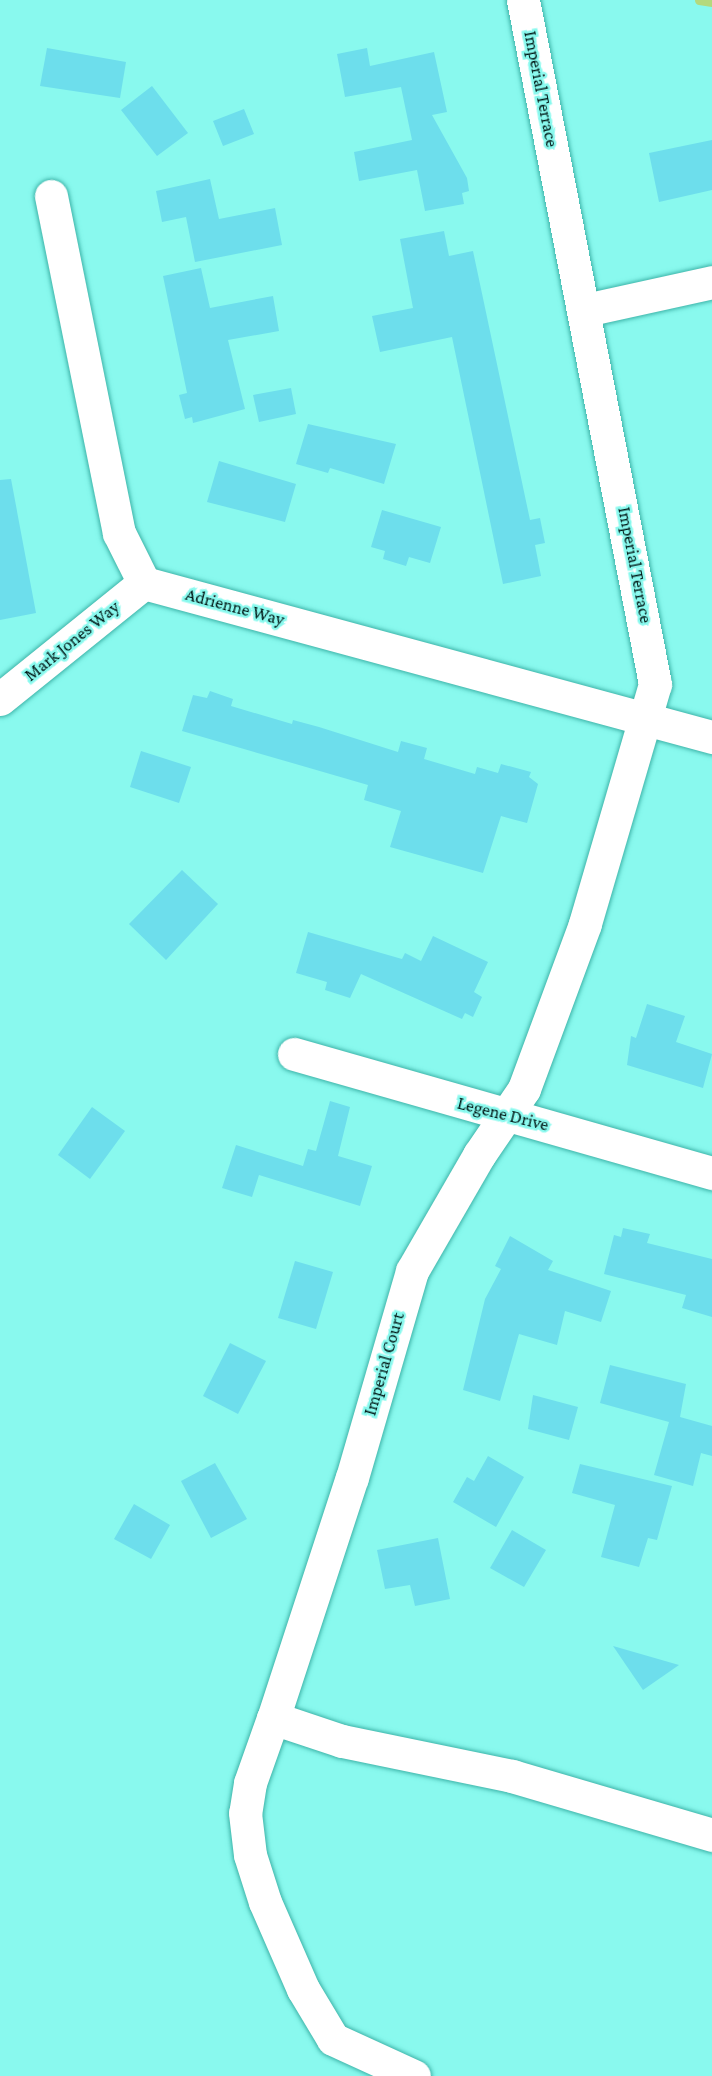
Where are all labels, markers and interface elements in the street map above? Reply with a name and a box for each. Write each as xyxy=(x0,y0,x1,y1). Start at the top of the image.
street label: Imperial Terrace xyxy=(519,29,563,149)
street label: Imperial Terrace xyxy=(613,505,657,625)
street label: Adrienne Way xyxy=(183,583,287,631)
street label: Mark Jones Way xyxy=(20,596,124,686)
street label: Legene Drive xyxy=(455,1092,551,1136)
street label: Imperial Court xyxy=(359,1310,409,1418)

